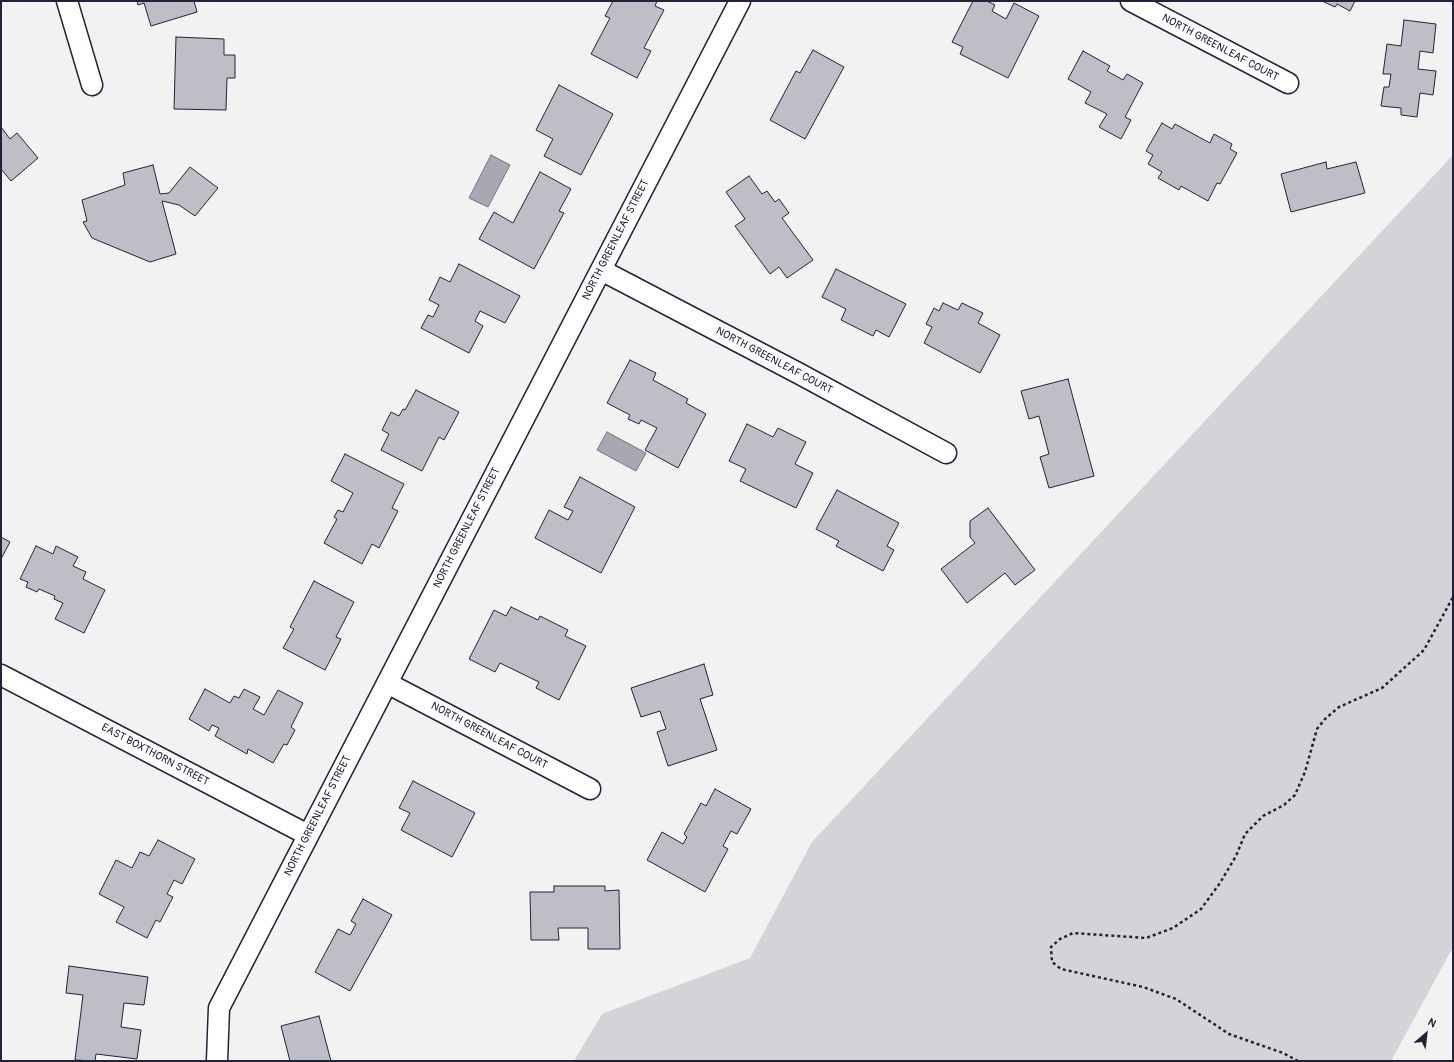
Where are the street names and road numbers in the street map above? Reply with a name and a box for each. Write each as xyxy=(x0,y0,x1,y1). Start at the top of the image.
street label: NORTH GREENLEAF COURT xyxy=(1159,12,1281,84)
street label: NORTH GREENLEAF STREET xyxy=(580,178,652,302)
street label: NORTH GREENLEAF COURT xyxy=(713,325,835,397)
street label: NORTH GREENLEAF STREET xyxy=(431,466,503,590)
street label: NORTH GREENLEAF COURT xyxy=(428,700,550,772)
street label: EAST BOXTHORN STREET xyxy=(99,721,211,789)
street label: NORTH GREENLEAF STREET xyxy=(282,754,354,878)

